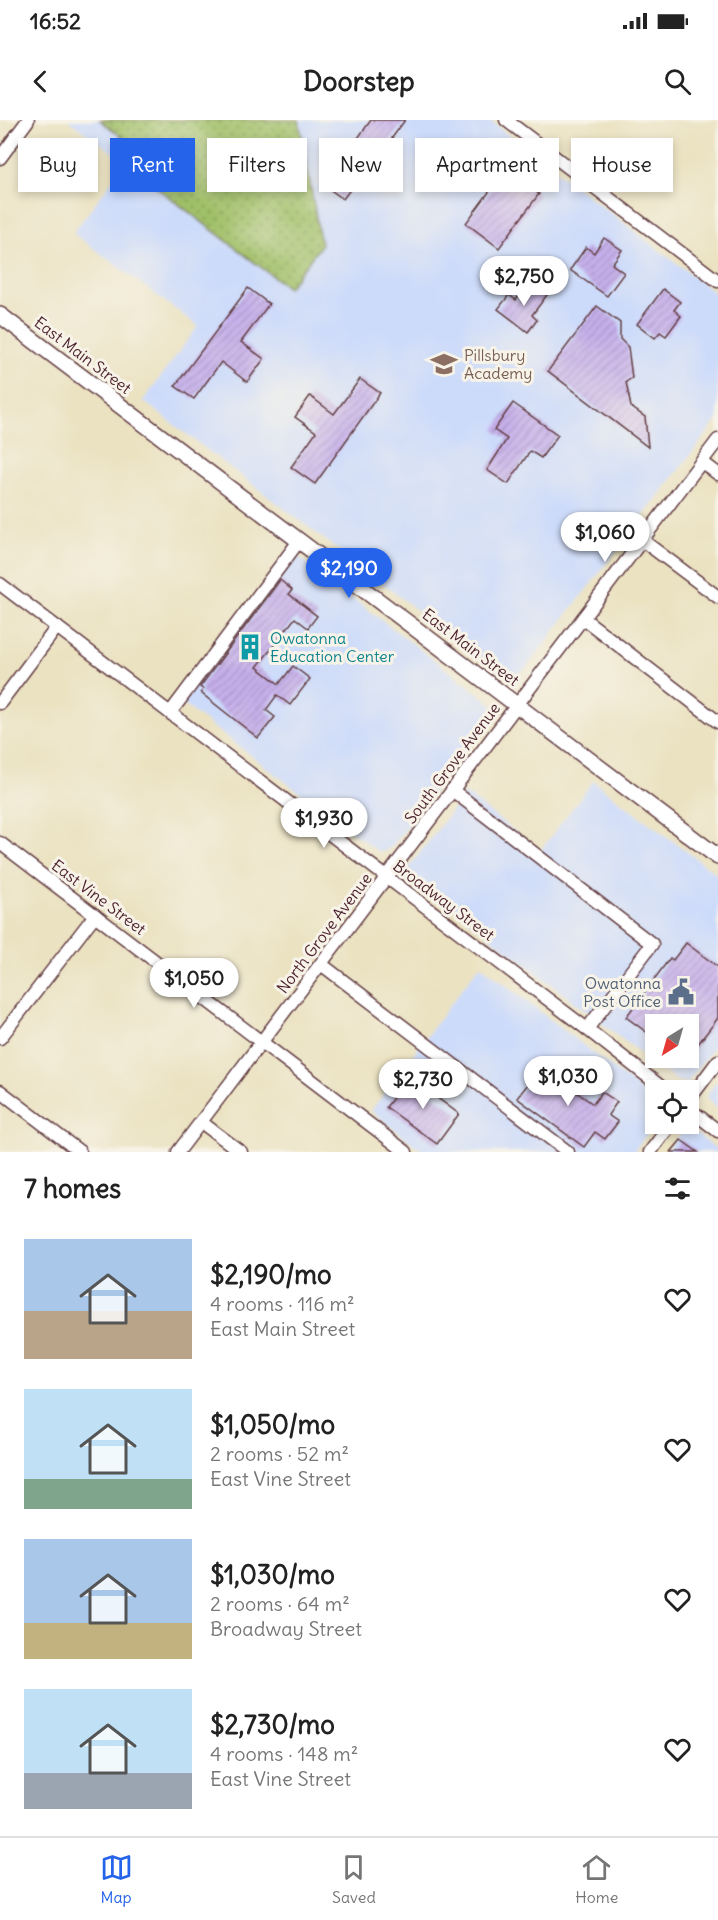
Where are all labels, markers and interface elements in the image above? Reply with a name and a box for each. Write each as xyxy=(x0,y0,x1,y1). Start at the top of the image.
text: 16:52 xyxy=(30,7,81,35)
text: Doorstep xyxy=(303,64,415,98)
icon: back xyxy=(24,65,57,98)
icon: search xyxy=(661,65,694,98)
chip: Buy xyxy=(18,138,98,192)
chip: Rent xyxy=(110,138,195,192)
chip: Filters xyxy=(207,138,307,192)
chip: New xyxy=(319,138,403,192)
chip: Apartment xyxy=(415,138,559,192)
chip: House xyxy=(571,138,673,192)
pin: $2,750 xyxy=(475,256,573,307)
text: $2,750 xyxy=(494,263,554,288)
street label: East Main Street xyxy=(31,312,136,398)
place label: Pillsbury Academy xyxy=(464,345,532,383)
school or university icon: Pillsbury Academy xyxy=(429,349,459,379)
pin: $1,060 xyxy=(556,512,654,563)
text: $1,060 xyxy=(575,519,635,544)
pin: $2,190 xyxy=(300,548,398,599)
text: $2,190 xyxy=(320,555,378,580)
street label: East Main Street xyxy=(419,604,524,690)
place label: Owatonna Education Center xyxy=(270,628,395,666)
building icon: Owatonna Education Center xyxy=(235,632,265,662)
street label: South Grove Avenue xyxy=(400,699,504,827)
pin: $1,930 xyxy=(275,798,373,849)
text: $1,930 xyxy=(295,805,353,830)
street label: East Vine Street xyxy=(48,855,151,939)
street label: Broadway Street xyxy=(389,855,499,945)
street label: North Grove Avenue xyxy=(272,869,376,997)
pin: $1,050 xyxy=(145,958,243,1009)
text: $1,050 xyxy=(164,965,224,990)
place label: Owatonna Post Office xyxy=(583,973,661,1011)
public building icon: Owatonna Post Office xyxy=(666,977,696,1007)
north arrow xyxy=(645,1014,699,1068)
map controls xyxy=(645,1014,699,1134)
pin: $1,030 xyxy=(519,1056,617,1107)
pin: $2,730 xyxy=(374,1059,472,1110)
text: $1,030 xyxy=(538,1063,598,1088)
text: $2,730 xyxy=(393,1066,453,1091)
button: locate xyxy=(645,1080,699,1134)
text: 7 homes xyxy=(24,1172,121,1205)
icon: filters xyxy=(661,1172,694,1205)
text: $2,190/mo xyxy=(210,1258,332,1291)
icon: home xyxy=(72,1263,144,1335)
icon: heart xyxy=(661,1283,694,1316)
text: 4 rooms · 116 m² xyxy=(210,1291,355,1316)
text: East Main Street xyxy=(210,1316,355,1341)
text: $1,050/mo xyxy=(210,1408,335,1441)
icon: home xyxy=(72,1413,144,1485)
icon: heart xyxy=(661,1433,694,1466)
text: 2 rooms · 52 m² xyxy=(210,1441,349,1466)
text: East Vine Street xyxy=(210,1466,351,1491)
text: $1,030/mo xyxy=(210,1558,335,1591)
icon: home xyxy=(72,1563,144,1635)
icon: heart xyxy=(661,1583,694,1616)
text: 2 rooms · 64 m² xyxy=(210,1591,350,1616)
text: Broadway Street xyxy=(210,1616,362,1641)
text: $2,730/mo xyxy=(210,1708,335,1741)
icon: home xyxy=(72,1713,144,1785)
icon: heart xyxy=(661,1733,694,1766)
text: 4 rooms · 148 m² xyxy=(210,1741,358,1766)
text: East Vine Street xyxy=(210,1766,351,1791)
tab: Map xyxy=(100,1851,133,1907)
tab: Saved xyxy=(332,1851,376,1907)
tab: Home xyxy=(575,1851,618,1907)

